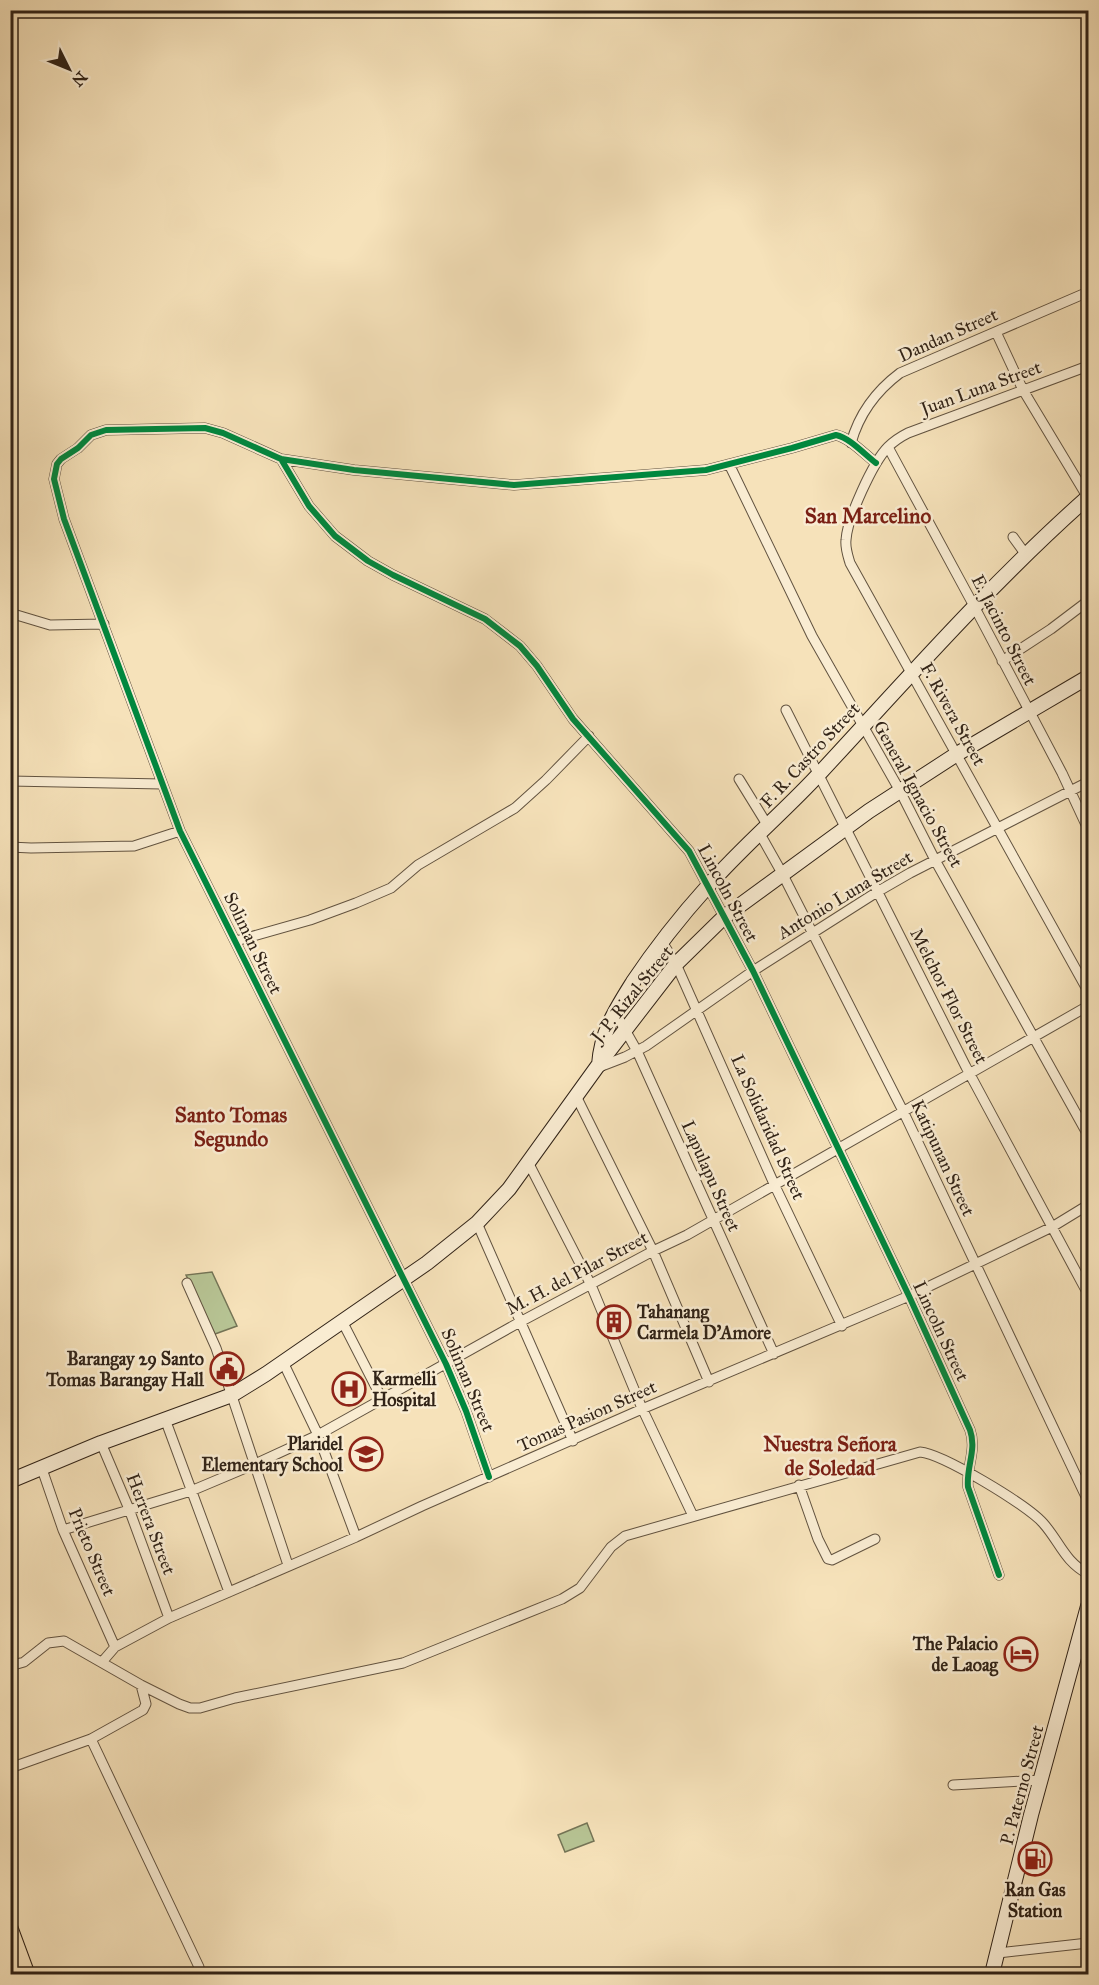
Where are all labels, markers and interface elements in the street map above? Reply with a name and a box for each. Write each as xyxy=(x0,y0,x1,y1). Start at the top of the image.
north arrow xyxy=(39,39,99,99)
text: N xyxy=(68,67,91,91)
street label: Dandan Street xyxy=(895,303,1002,367)
street label: Juan Luna Street xyxy=(916,356,1045,422)
district label: San Marcelino xyxy=(805,503,931,529)
street label: E. Jacinto Street xyxy=(966,571,1042,690)
street label: F. Rivera Street xyxy=(916,659,991,770)
street label: F. R. Castro Street xyxy=(756,697,865,812)
street label: General Ignacio Street xyxy=(868,717,968,872)
street label: Lincoln Street xyxy=(693,840,763,946)
street label: Antonio Luna Street xyxy=(773,846,917,945)
street label: Soliman Street xyxy=(219,889,287,998)
street label: Melchor Flor Street xyxy=(905,925,993,1068)
street label: J. P. Rizal Street xyxy=(585,941,679,1049)
street label: La Solidaridad Street xyxy=(726,1051,810,1204)
street label: Katipunan Street xyxy=(906,1096,980,1220)
district label: Santo Tomas Segundo xyxy=(175,1102,288,1152)
street label: Lapulapu Street xyxy=(677,1117,746,1235)
street label: M. H. del Pilar Street xyxy=(502,1226,652,1320)
street label: Lincoln Street xyxy=(908,1277,974,1385)
place label: Tahanang Carmela D'Amore xyxy=(636,1301,771,1344)
building icon: Tahanang Carmela D'Amore xyxy=(596,1304,632,1340)
street label: Soliman Street xyxy=(436,1325,500,1436)
place label: Barangay 29 Santo Tomas Barangay Hall xyxy=(45,1348,205,1392)
public building icon: Barangay 29 Santo Tomas Barangay Hall xyxy=(209,1351,245,1387)
place label: Karmelli Hospital xyxy=(372,1368,437,1412)
hospital icon: Karmelli Hospital xyxy=(331,1371,367,1407)
street label: Tomas Pasion Street xyxy=(514,1375,660,1456)
district label: Nuestra Señora de Soledad xyxy=(763,1431,898,1481)
place label: Plaridel Elementary School xyxy=(201,1433,344,1477)
school or university icon: Plaridel Elementary School xyxy=(348,1436,384,1472)
street label: Herrera Street xyxy=(122,1470,181,1578)
street label: Prieto Street xyxy=(64,1505,121,1600)
place label: The Palacio de Laoag xyxy=(912,1633,999,1677)
hotel icon: The Palacio de Laoag xyxy=(1003,1636,1039,1672)
street label: P. Paterno Street xyxy=(995,1722,1049,1847)
fuel station icon: Ran Gas Station xyxy=(1017,1841,1053,1877)
place label: Ran Gas Station xyxy=(1004,1879,1066,1922)

